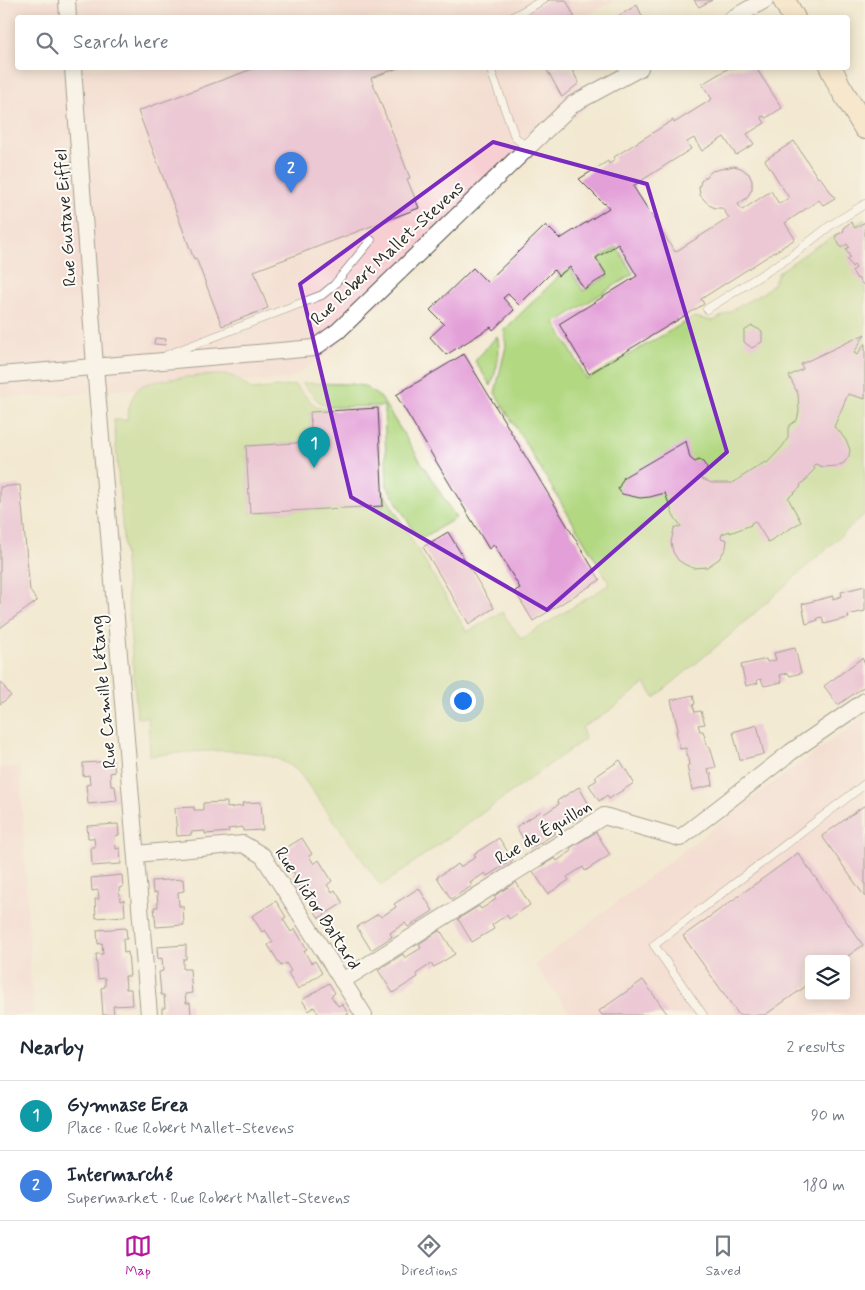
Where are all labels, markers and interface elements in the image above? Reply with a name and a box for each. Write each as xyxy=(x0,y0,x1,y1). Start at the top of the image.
search box xyxy=(15,15,850,70)
icon: search xyxy=(33,29,61,57)
text: Search here xyxy=(73,30,169,55)
street label: Rue Gustave Eiffel xyxy=(49,148,83,288)
pin: 2 xyxy=(275,152,307,193)
street label: Rue Robert Mallet-Stevens xyxy=(306,176,470,331)
pin: 1 xyxy=(298,427,330,468)
street label: Rue Camille Létang xyxy=(85,614,124,770)
your location xyxy=(450,688,476,714)
street label: Rue de Éguillon xyxy=(491,795,596,871)
street label: Rue Victor Baltard xyxy=(268,843,366,975)
map controls xyxy=(805,955,850,1000)
button: layers xyxy=(805,955,850,1000)
text: Nearby xyxy=(20,1034,84,1062)
text: 2 results xyxy=(787,1037,845,1058)
text: Gymnase Erea xyxy=(67,1093,188,1118)
text: 1 xyxy=(32,1105,40,1126)
text: 90 m xyxy=(811,1105,845,1126)
text: Place · Rue Robert Mallet-Stevens xyxy=(67,1118,294,1139)
text: Intermarché xyxy=(67,1163,173,1188)
text: 2 xyxy=(32,1175,40,1196)
text: 180 m xyxy=(802,1175,845,1196)
text: Supermarket · Rue Robert Mallet-Stevens xyxy=(67,1188,350,1209)
tab: Map xyxy=(124,1232,152,1280)
tab: Directions xyxy=(400,1232,458,1280)
tab: Saved xyxy=(706,1232,741,1280)

